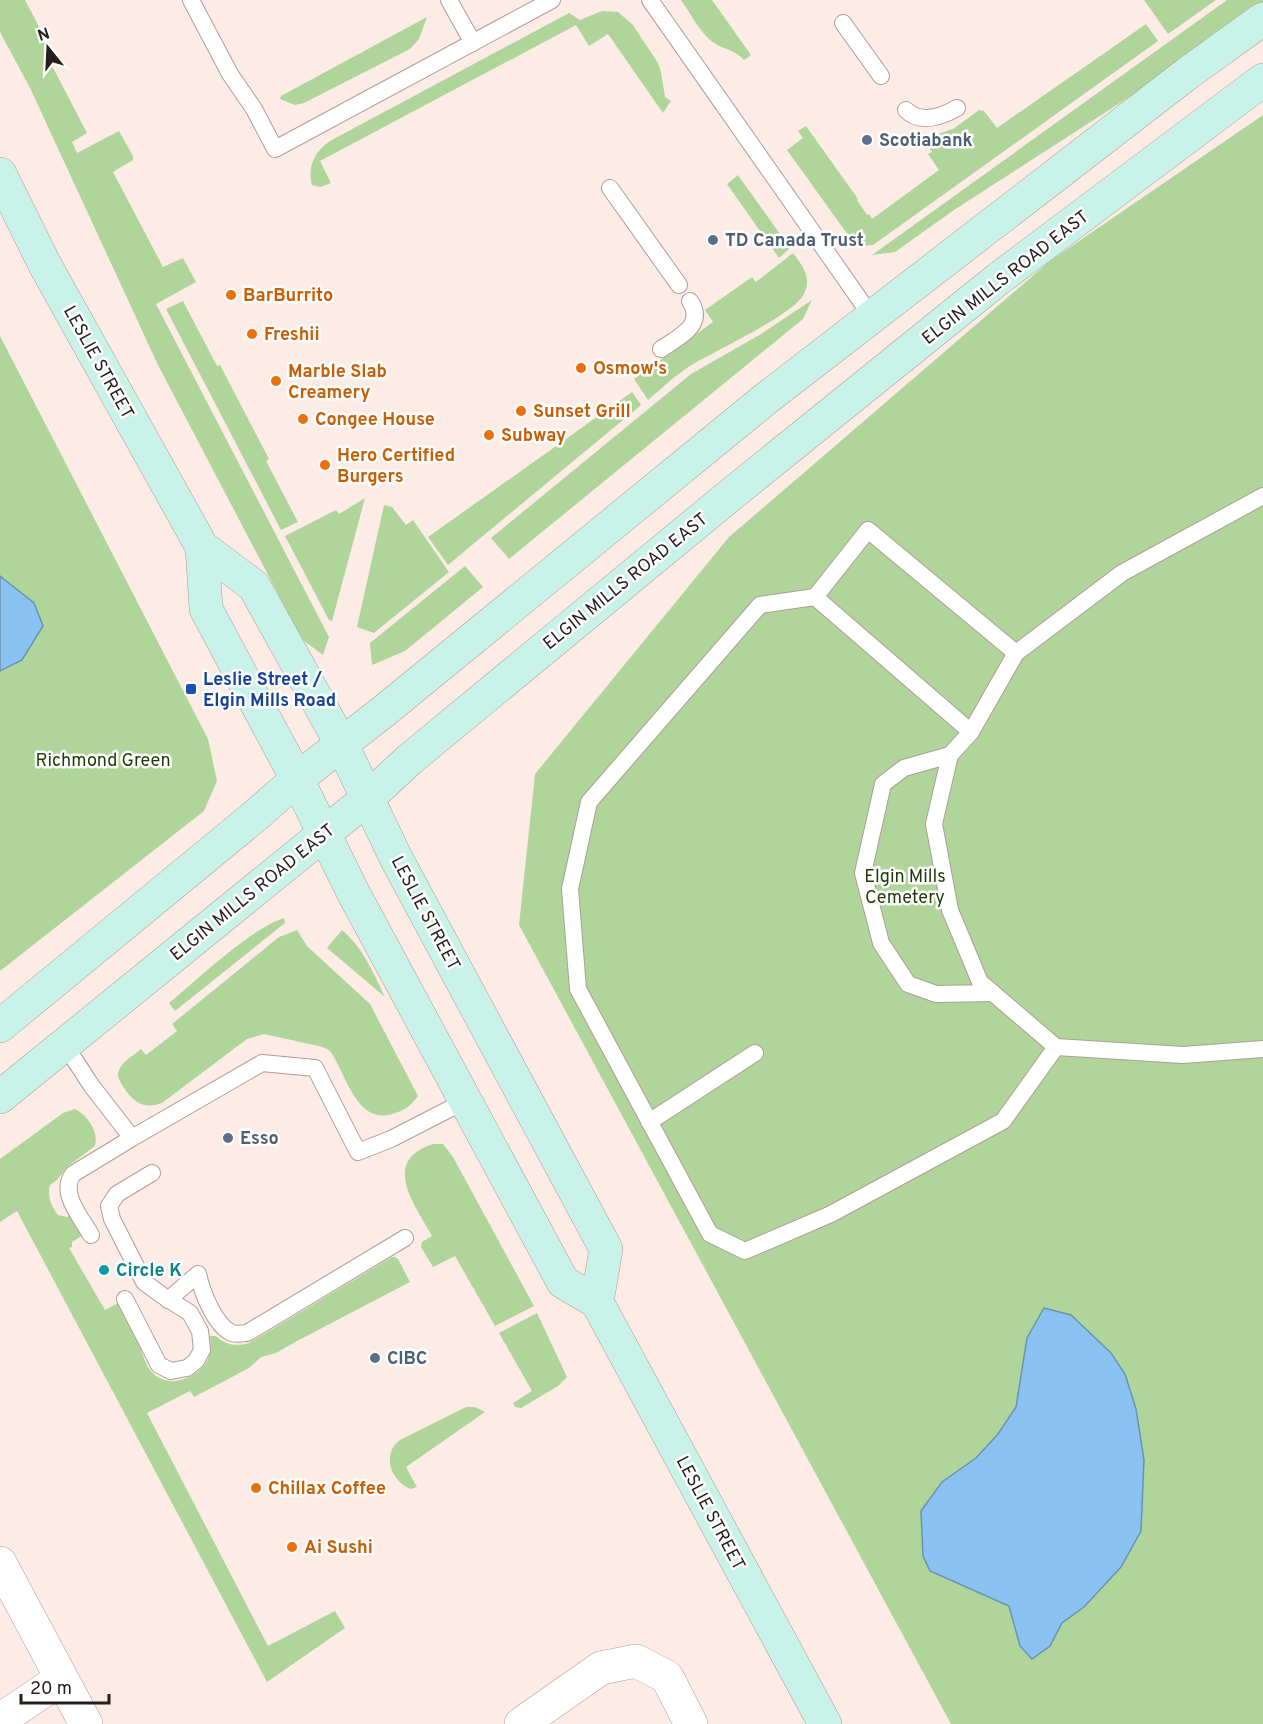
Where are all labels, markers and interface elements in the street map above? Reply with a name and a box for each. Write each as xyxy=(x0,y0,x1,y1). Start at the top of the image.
north arrow xyxy=(18,18,78,78)
text: N xyxy=(35,24,53,47)
place label: Scotiabank xyxy=(879,130,973,153)
marker: Scotiabank xyxy=(860,133,874,147)
street label: ELGIN MILLS ROAD EAST xyxy=(918,206,1094,351)
place label: TD Canada Trust xyxy=(725,230,864,253)
marker: TD Canada Trust xyxy=(706,233,720,247)
place label: BarBurrito xyxy=(243,285,333,308)
marker: BarBurrito xyxy=(224,288,238,302)
street label: LESLIE STREET xyxy=(57,302,138,424)
place label: Freshii xyxy=(264,324,320,347)
marker: Freshii xyxy=(245,327,259,341)
place label: Osmow's xyxy=(593,358,667,381)
place label: Marble Slab Creamery xyxy=(288,361,387,405)
marker: Osmow's xyxy=(574,361,588,375)
marker: Marble Slab Creamery xyxy=(269,374,283,388)
place label: Sunset Grill xyxy=(533,401,631,424)
marker: Sunset Grill xyxy=(514,404,528,418)
place label: Congee House xyxy=(315,409,435,432)
marker: Congee House xyxy=(296,412,310,426)
place label: Subway xyxy=(501,425,566,448)
marker: Subway xyxy=(482,428,496,442)
place label: Hero Certified Burgers xyxy=(337,445,455,489)
marker: Hero Certified Burgers xyxy=(318,458,332,472)
street label: ELGIN MILLS ROAD EAST xyxy=(539,509,713,656)
place label: Leslie Street / Elgin Mills Road xyxy=(203,669,336,713)
marker: Leslie Street / Elgin Mills Road xyxy=(184,682,198,696)
park label: Richmond Green xyxy=(35,750,171,773)
street label: ELGIN MILLS ROAD EAST xyxy=(166,820,340,967)
street label: LESLIE STREET xyxy=(385,853,464,975)
park label: Elgin Mills Cemetery xyxy=(864,866,946,910)
place label: Esso xyxy=(240,1128,279,1151)
marker: Esso xyxy=(221,1131,235,1145)
place label: Circle K xyxy=(116,1260,182,1283)
marker: Circle K xyxy=(97,1263,111,1277)
place label: CIBC xyxy=(387,1348,427,1371)
marker: CIBC xyxy=(368,1351,382,1365)
street label: LESLIE STREET xyxy=(670,1453,749,1575)
place label: Chillax Coffee xyxy=(268,1478,386,1501)
marker: Chillax Coffee xyxy=(249,1481,263,1495)
place label: Ai Sushi xyxy=(304,1537,373,1560)
marker: Ai Sushi xyxy=(285,1540,299,1554)
scale bar xyxy=(21,1667,110,1705)
text: 20 m xyxy=(30,1678,72,1701)

